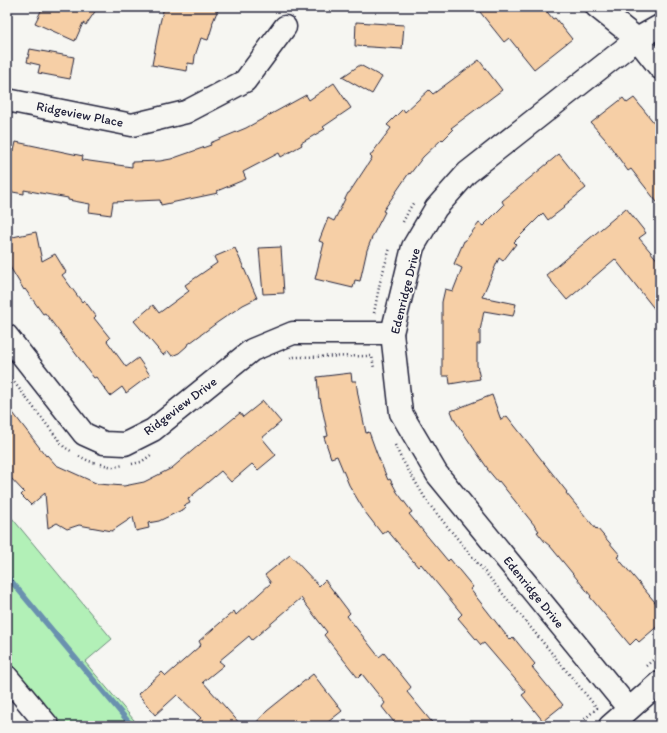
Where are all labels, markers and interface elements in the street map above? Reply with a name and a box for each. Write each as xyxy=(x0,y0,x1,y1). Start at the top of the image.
street label: Ridgeview Place xyxy=(35,98,125,130)
street label: Edenridge Drive xyxy=(387,246,423,336)
street label: Ridgeview Drive xyxy=(141,374,219,438)
street label: Edenridge Drive xyxy=(500,553,568,631)

